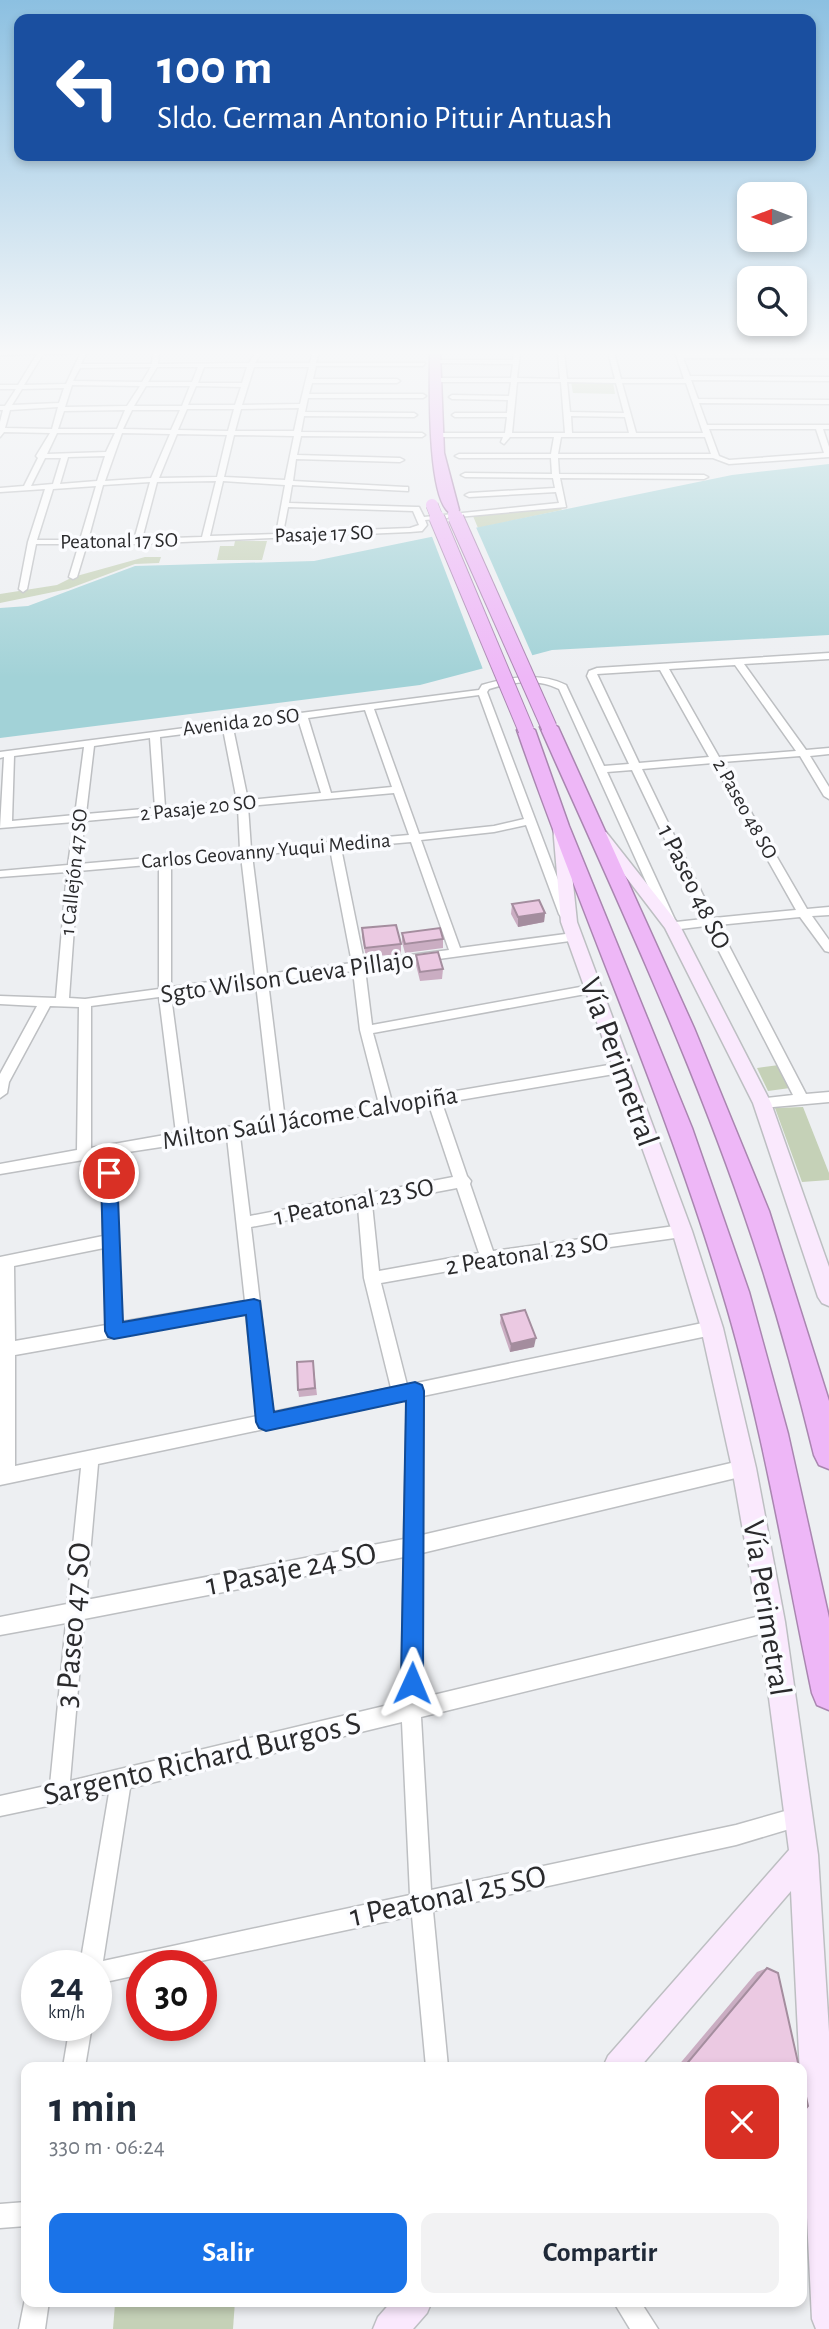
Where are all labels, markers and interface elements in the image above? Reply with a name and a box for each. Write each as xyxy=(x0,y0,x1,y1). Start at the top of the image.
icon: left xyxy=(42,42,133,133)
text: 100 m xyxy=(157,44,273,93)
text: Sldo. German Antonio Pituir Antuash xyxy=(157,102,612,134)
north arrow xyxy=(737,182,807,252)
map controls xyxy=(737,182,807,336)
button: search xyxy=(737,266,807,336)
street label: Pasaje 17 SO xyxy=(274,522,374,546)
street label: Peatonal 17 SO xyxy=(60,529,178,553)
street label: Avenida 20 SO xyxy=(181,704,301,740)
street label: 2 Paseo 48 SO xyxy=(709,755,781,863)
street label: 2 Pasaje 20 SO xyxy=(139,791,257,825)
street label: 1 Callejón 47 SO xyxy=(57,808,91,936)
street label: 1 Paseo 48 SO xyxy=(653,821,735,953)
street label: Carlos Geovanny Yuqui Medina xyxy=(141,830,392,872)
street label: Sgto Wilson Cueva Pillajo xyxy=(159,946,415,1008)
street label: Vía Perimetral xyxy=(574,973,664,1151)
street label: Milton Saúl Jácome Calvopiña xyxy=(161,1082,459,1154)
pin xyxy=(79,1143,139,1203)
icon: arrive xyxy=(90,1154,128,1192)
street label: 1 Peatonal 23 SO xyxy=(272,1174,436,1230)
street label: 2 Peatonal 23 SO xyxy=(444,1228,610,1280)
street label: Vía Perimetral xyxy=(737,1518,797,1698)
street label: 1 Pasaje 24 SO xyxy=(203,1537,379,1601)
street label: 3 Paseo 47 SO xyxy=(50,1541,96,1709)
position arrow xyxy=(375,1646,449,1720)
street label: Sargento Richard Burgos S xyxy=(40,1707,364,1811)
street label: 1 Peatonal 25 SO xyxy=(347,1860,549,1932)
speed limit sign: 30 xyxy=(126,1950,217,2041)
text: 24 xyxy=(49,1969,84,2004)
text: km/h xyxy=(48,2004,85,2022)
button: close xyxy=(705,2085,779,2159)
text: 1 min xyxy=(49,2087,138,2129)
text: 330 m · 06:24 xyxy=(49,2136,165,2159)
button: Salir xyxy=(49,2213,407,2293)
button: Compartir xyxy=(421,2213,779,2293)

